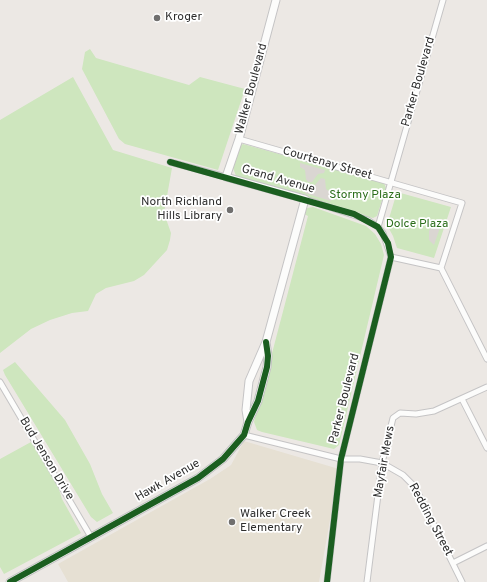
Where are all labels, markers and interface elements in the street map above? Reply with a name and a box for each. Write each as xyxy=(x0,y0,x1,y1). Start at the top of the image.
place label: Kroger xyxy=(165,11,202,25)
marker: Kroger xyxy=(152,13,162,23)
street label: Parker Boulevard xyxy=(399,35,439,129)
street label: Walker Boulevard xyxy=(233,42,271,136)
street label: Courtenay Street xyxy=(281,144,373,184)
street label: Grand Avenue xyxy=(240,163,316,197)
park label: Stormy Plaza xyxy=(329,189,401,203)
place label: North Richland Hills Library xyxy=(141,196,222,224)
marker: North Richland Hills Library xyxy=(225,205,235,215)
park label: Dolce Plaza xyxy=(386,218,448,232)
street label: Parker Boulevard xyxy=(327,352,363,446)
street label: Bud Jenson Drive xyxy=(16,415,76,503)
street label: Mayfair Mews xyxy=(372,425,398,499)
street label: Hawk Avenue xyxy=(133,457,203,505)
street label: Redding Street xyxy=(405,481,455,559)
place label: Walker Creek Elementary xyxy=(240,508,311,536)
marker: Walker Creek Elementary xyxy=(227,517,237,527)

